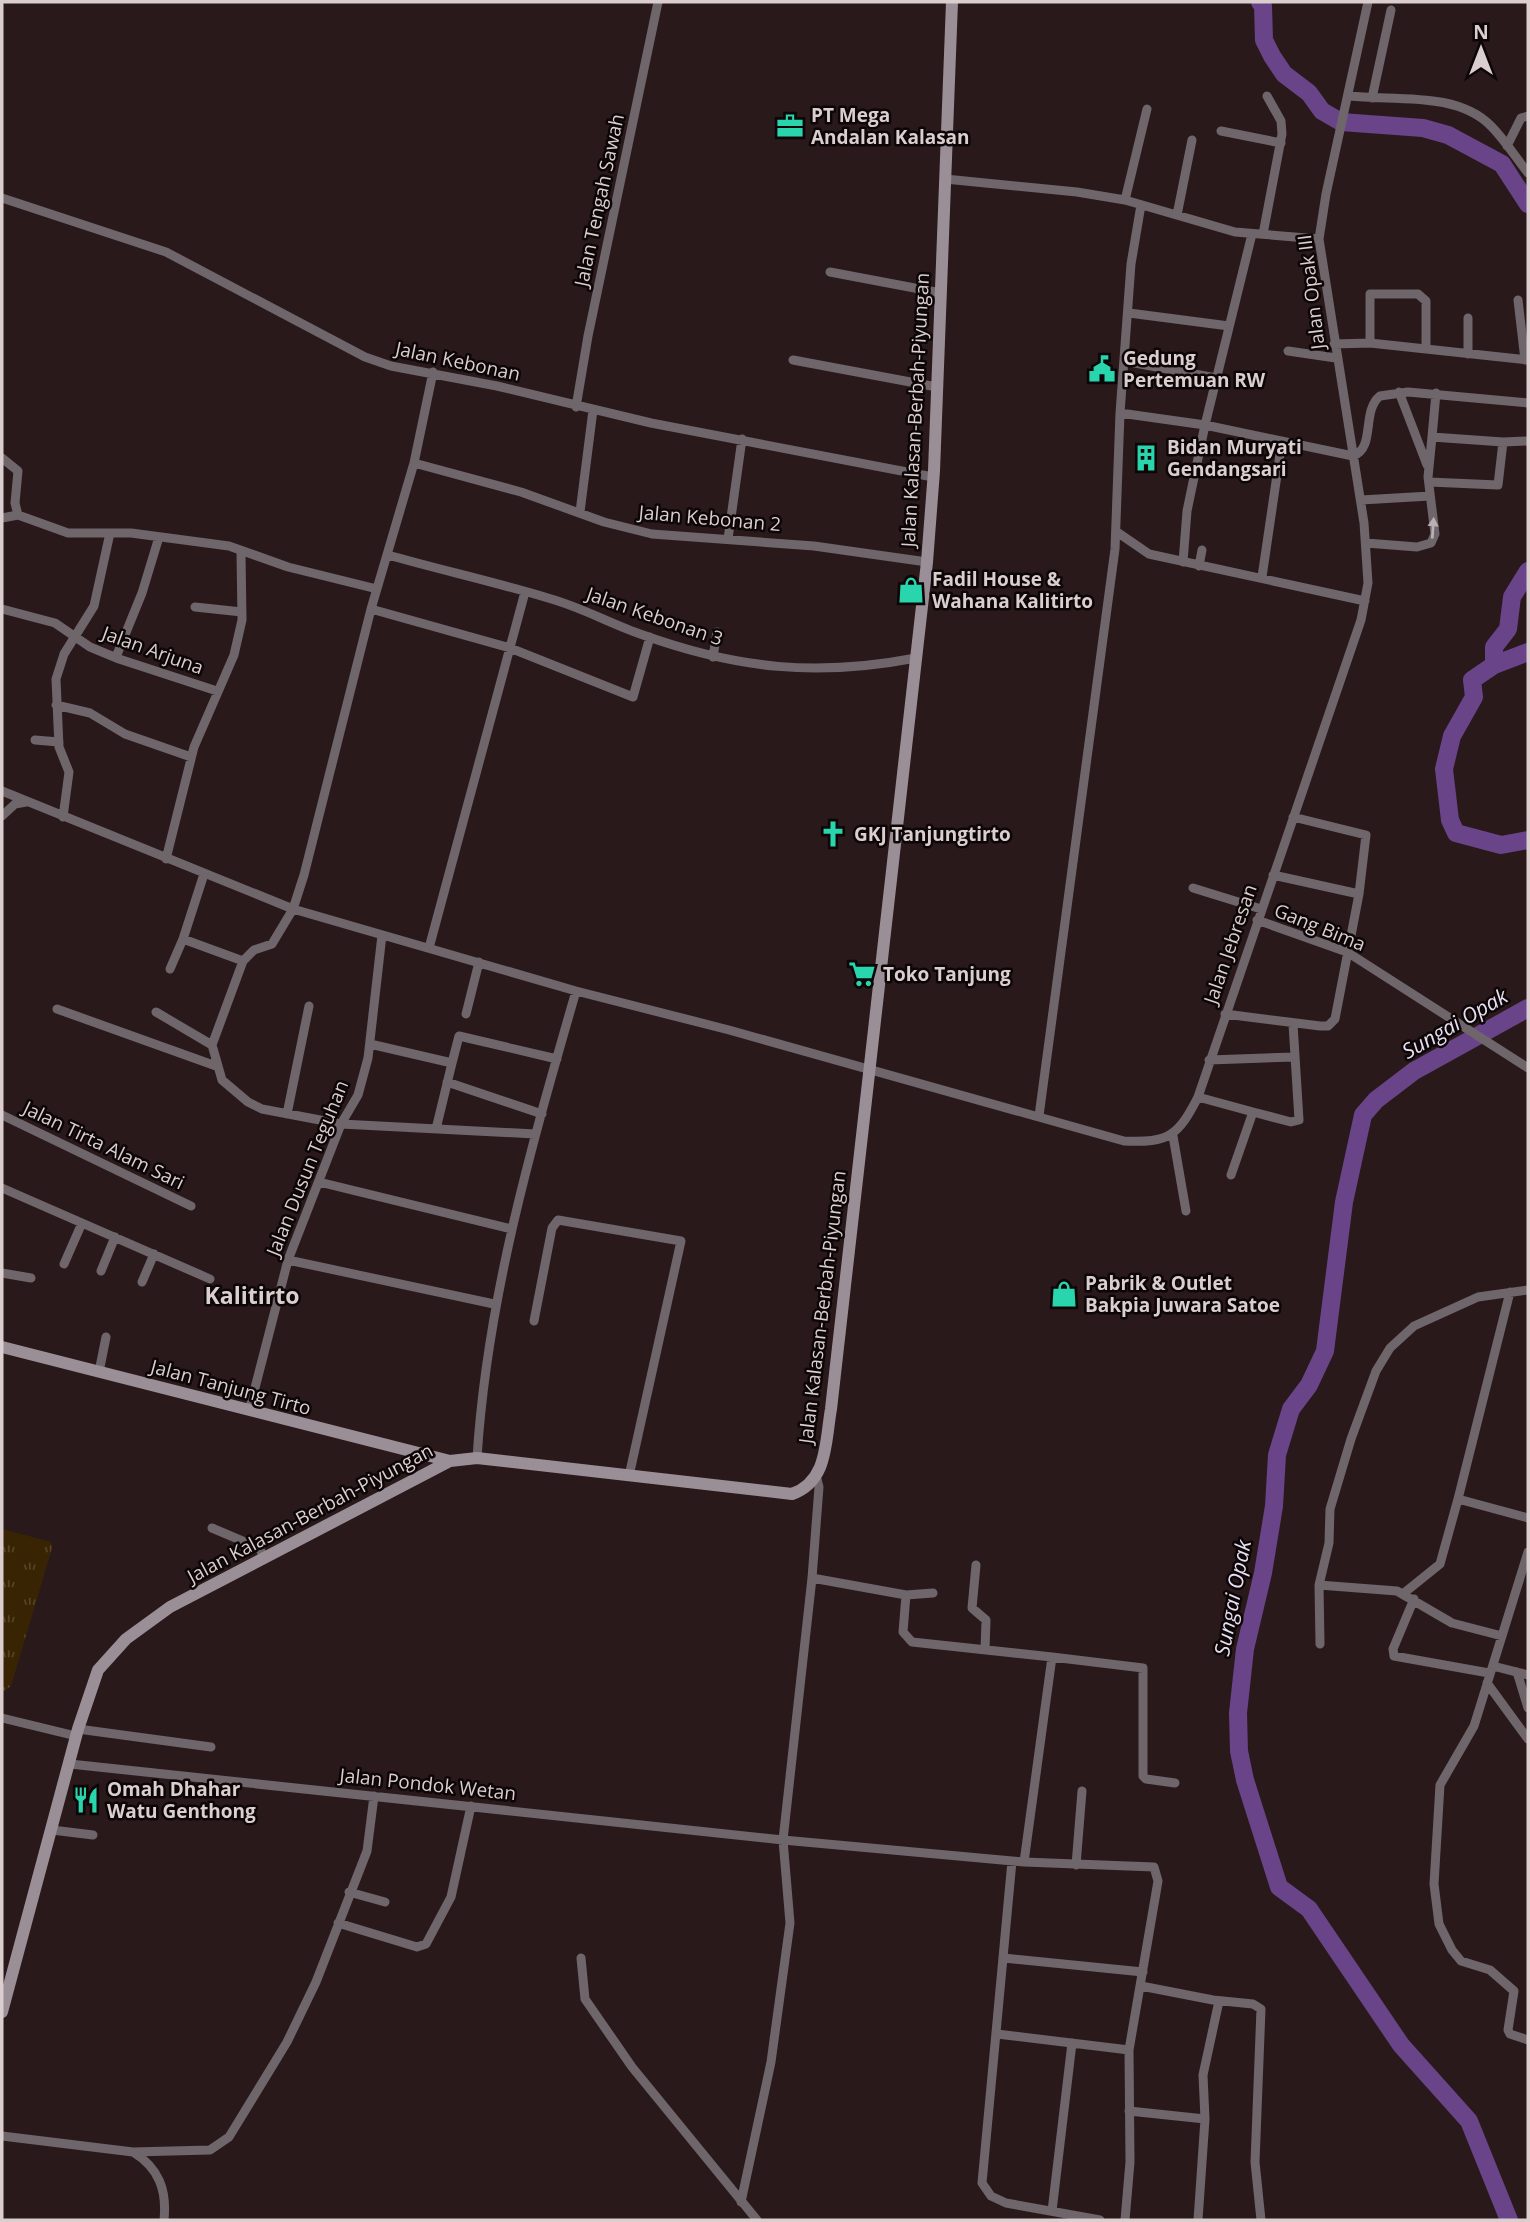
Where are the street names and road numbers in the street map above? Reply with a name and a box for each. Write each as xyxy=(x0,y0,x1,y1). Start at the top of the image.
street label: Jalan Tengah Sawah xyxy=(568,111,630,291)
street label: Jalan Opak III xyxy=(1291,233,1331,353)
street label: Jalan Kalasan-Berbah-Piyungan xyxy=(895,272,935,550)
street label: Jalan Kebonan xyxy=(391,335,523,387)
street label: Jalan Kebonan 2 xyxy=(636,499,782,537)
street label: Jalan Kebonan 3 xyxy=(581,580,727,652)
street label: Jalan Arjuna xyxy=(97,619,207,680)
street label: Jalan Jebresan xyxy=(1197,881,1263,1009)
street label: Gang Bima xyxy=(1270,897,1370,957)
street label: Jalan Dusun Teguhan xyxy=(259,1076,354,1262)
street label: Jalan Tirta Alam Sari xyxy=(17,1094,189,1195)
street label: Jalan Kalasan-Berbah-Piyungan xyxy=(792,1169,852,1447)
street label: Jalan Tanjung Tirto xyxy=(146,1353,314,1421)
street label: Jalan Kalasan-Berbah-Piyungan xyxy=(181,1437,437,1590)
street label: Jalan Pondok Wetan xyxy=(336,1762,518,1806)

